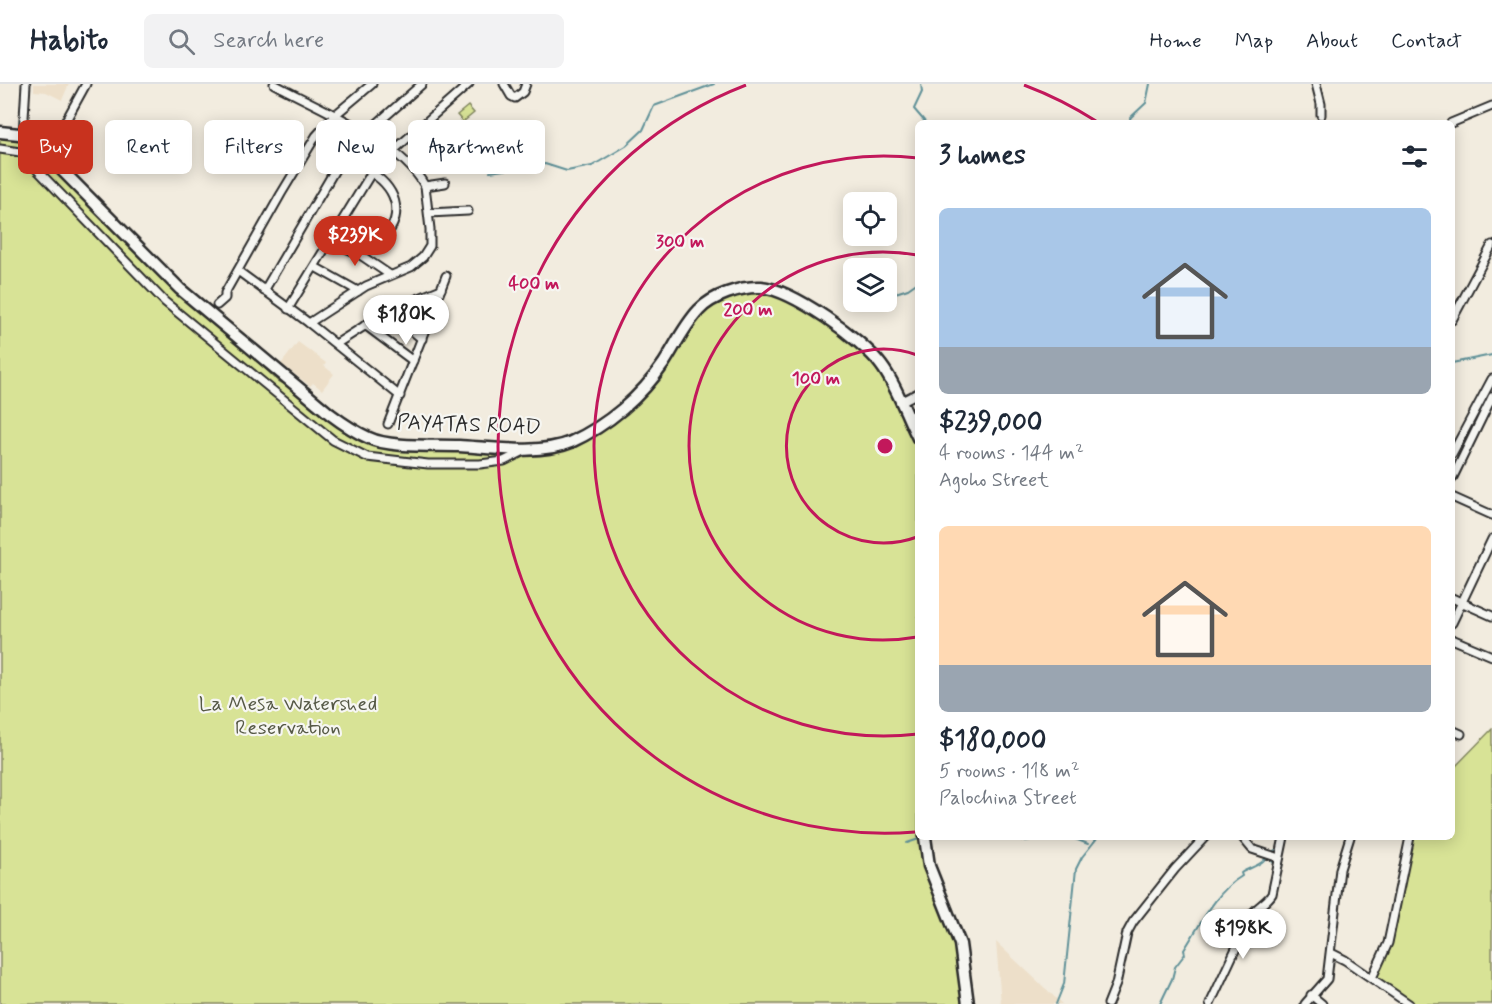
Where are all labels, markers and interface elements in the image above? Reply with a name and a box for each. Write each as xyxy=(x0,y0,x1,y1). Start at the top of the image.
search box xyxy=(144,14,564,68)
text: Habito xyxy=(30,23,108,60)
icon: search xyxy=(165,25,198,58)
text: Search here xyxy=(213,27,324,55)
text: Home xyxy=(1150,27,1202,55)
text: Map xyxy=(1235,27,1273,55)
text: About xyxy=(1306,27,1358,55)
text: Contact xyxy=(1391,27,1462,55)
chip: Buy xyxy=(18,120,93,174)
chip: Rent xyxy=(105,120,192,174)
chip: Filters xyxy=(204,120,304,174)
chip: New xyxy=(316,120,396,174)
chip: Apartment xyxy=(408,120,545,174)
text: 3 homes xyxy=(939,139,1026,173)
icon: filters xyxy=(1398,140,1431,173)
map controls xyxy=(843,192,897,312)
button: locate xyxy=(843,192,897,246)
pin: $239K xyxy=(313,216,397,267)
text: $239K xyxy=(328,222,382,249)
text: 300 m xyxy=(656,230,704,254)
icon: home xyxy=(1131,247,1239,355)
button: layers xyxy=(843,258,897,312)
text: 400 m xyxy=(509,272,559,296)
pin: $180K xyxy=(364,295,448,346)
text: 200 m xyxy=(723,298,773,322)
text: $180K xyxy=(377,301,435,328)
text: 100 m xyxy=(792,367,840,391)
text: $239,000 xyxy=(939,406,1042,440)
street label: PAYATAS ROAD xyxy=(397,408,541,442)
centre of rings xyxy=(875,436,895,456)
text: 4 rooms · 144 m² xyxy=(939,440,1084,467)
text: Agoho Street xyxy=(939,467,1049,494)
icon: home xyxy=(1131,565,1239,673)
park label: La Mesa Watershed Reservation xyxy=(199,690,377,742)
text: $180,000 xyxy=(939,724,1046,758)
text: 5 rooms · 118 m² xyxy=(939,758,1080,785)
text: Palochina Street xyxy=(939,785,1077,812)
pin: $198K xyxy=(1201,909,1285,960)
text: $198K xyxy=(1214,915,1272,942)

